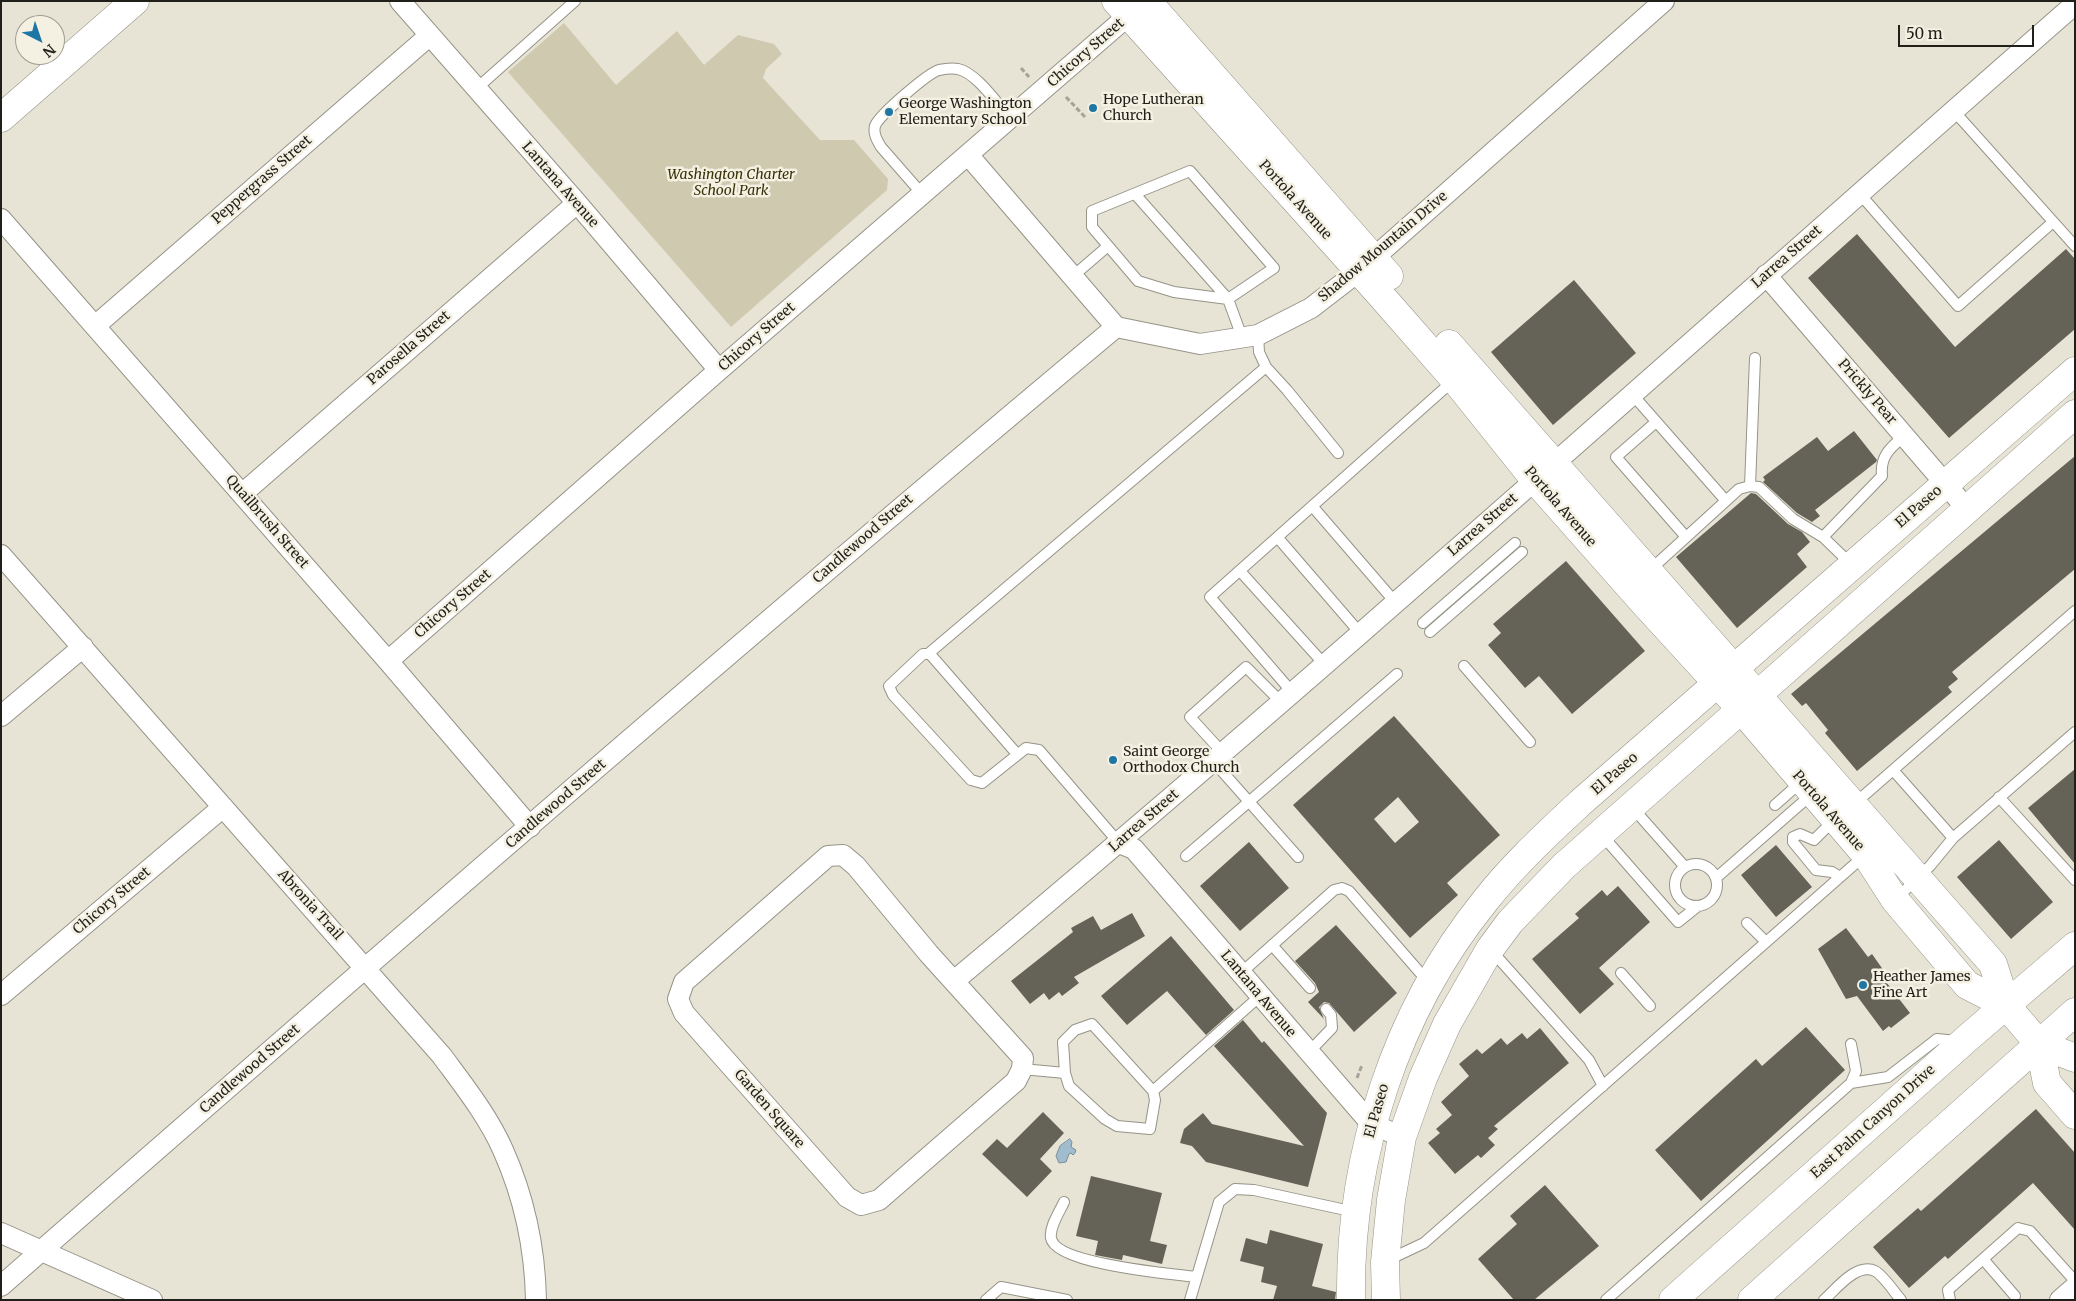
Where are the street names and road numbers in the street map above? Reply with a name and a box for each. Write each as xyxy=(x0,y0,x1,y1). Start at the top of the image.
street label: Chicory Street xyxy=(1044,15,1128,91)
street label: Peppergrass Street xyxy=(209,132,315,228)
street label: Lantana Avenue xyxy=(518,139,602,231)
street label: Portola Avenue xyxy=(1255,157,1335,243)
street label: Shadow Mountain Drive xyxy=(1315,188,1451,306)
street label: Larrea Street xyxy=(1749,222,1825,292)
street label: Chicory Street xyxy=(715,299,799,375)
street label: Parosella Street xyxy=(364,308,454,388)
street label: Prickly Pear xyxy=(1834,356,1900,428)
street label: Portola Avenue xyxy=(1521,463,1599,551)
street label: Quailbrush Street xyxy=(222,472,312,572)
street label: El Paseo xyxy=(1892,482,1946,532)
street label: Larrea Street xyxy=(1445,490,1521,560)
street label: Candlewood Street xyxy=(810,491,916,587)
street label: Chicory Street xyxy=(411,566,495,642)
street label: El Paseo xyxy=(1588,749,1642,799)
street label: Candlewood Street xyxy=(503,756,609,852)
street label: Portola Avenue xyxy=(1789,767,1867,855)
street label: Larrea Street xyxy=(1106,786,1182,856)
street label: Chicory Street xyxy=(70,864,154,938)
street label: Abronia Trail xyxy=(274,866,346,944)
street label: Lantana Avenue xyxy=(1217,947,1299,1041)
street label: Candlewood Street xyxy=(197,1021,303,1117)
street label: East Palm Canyon Drive xyxy=(1807,1062,1939,1182)
street label: Garden Square xyxy=(730,1066,808,1152)
street label: El Paseo xyxy=(1361,1082,1393,1140)

